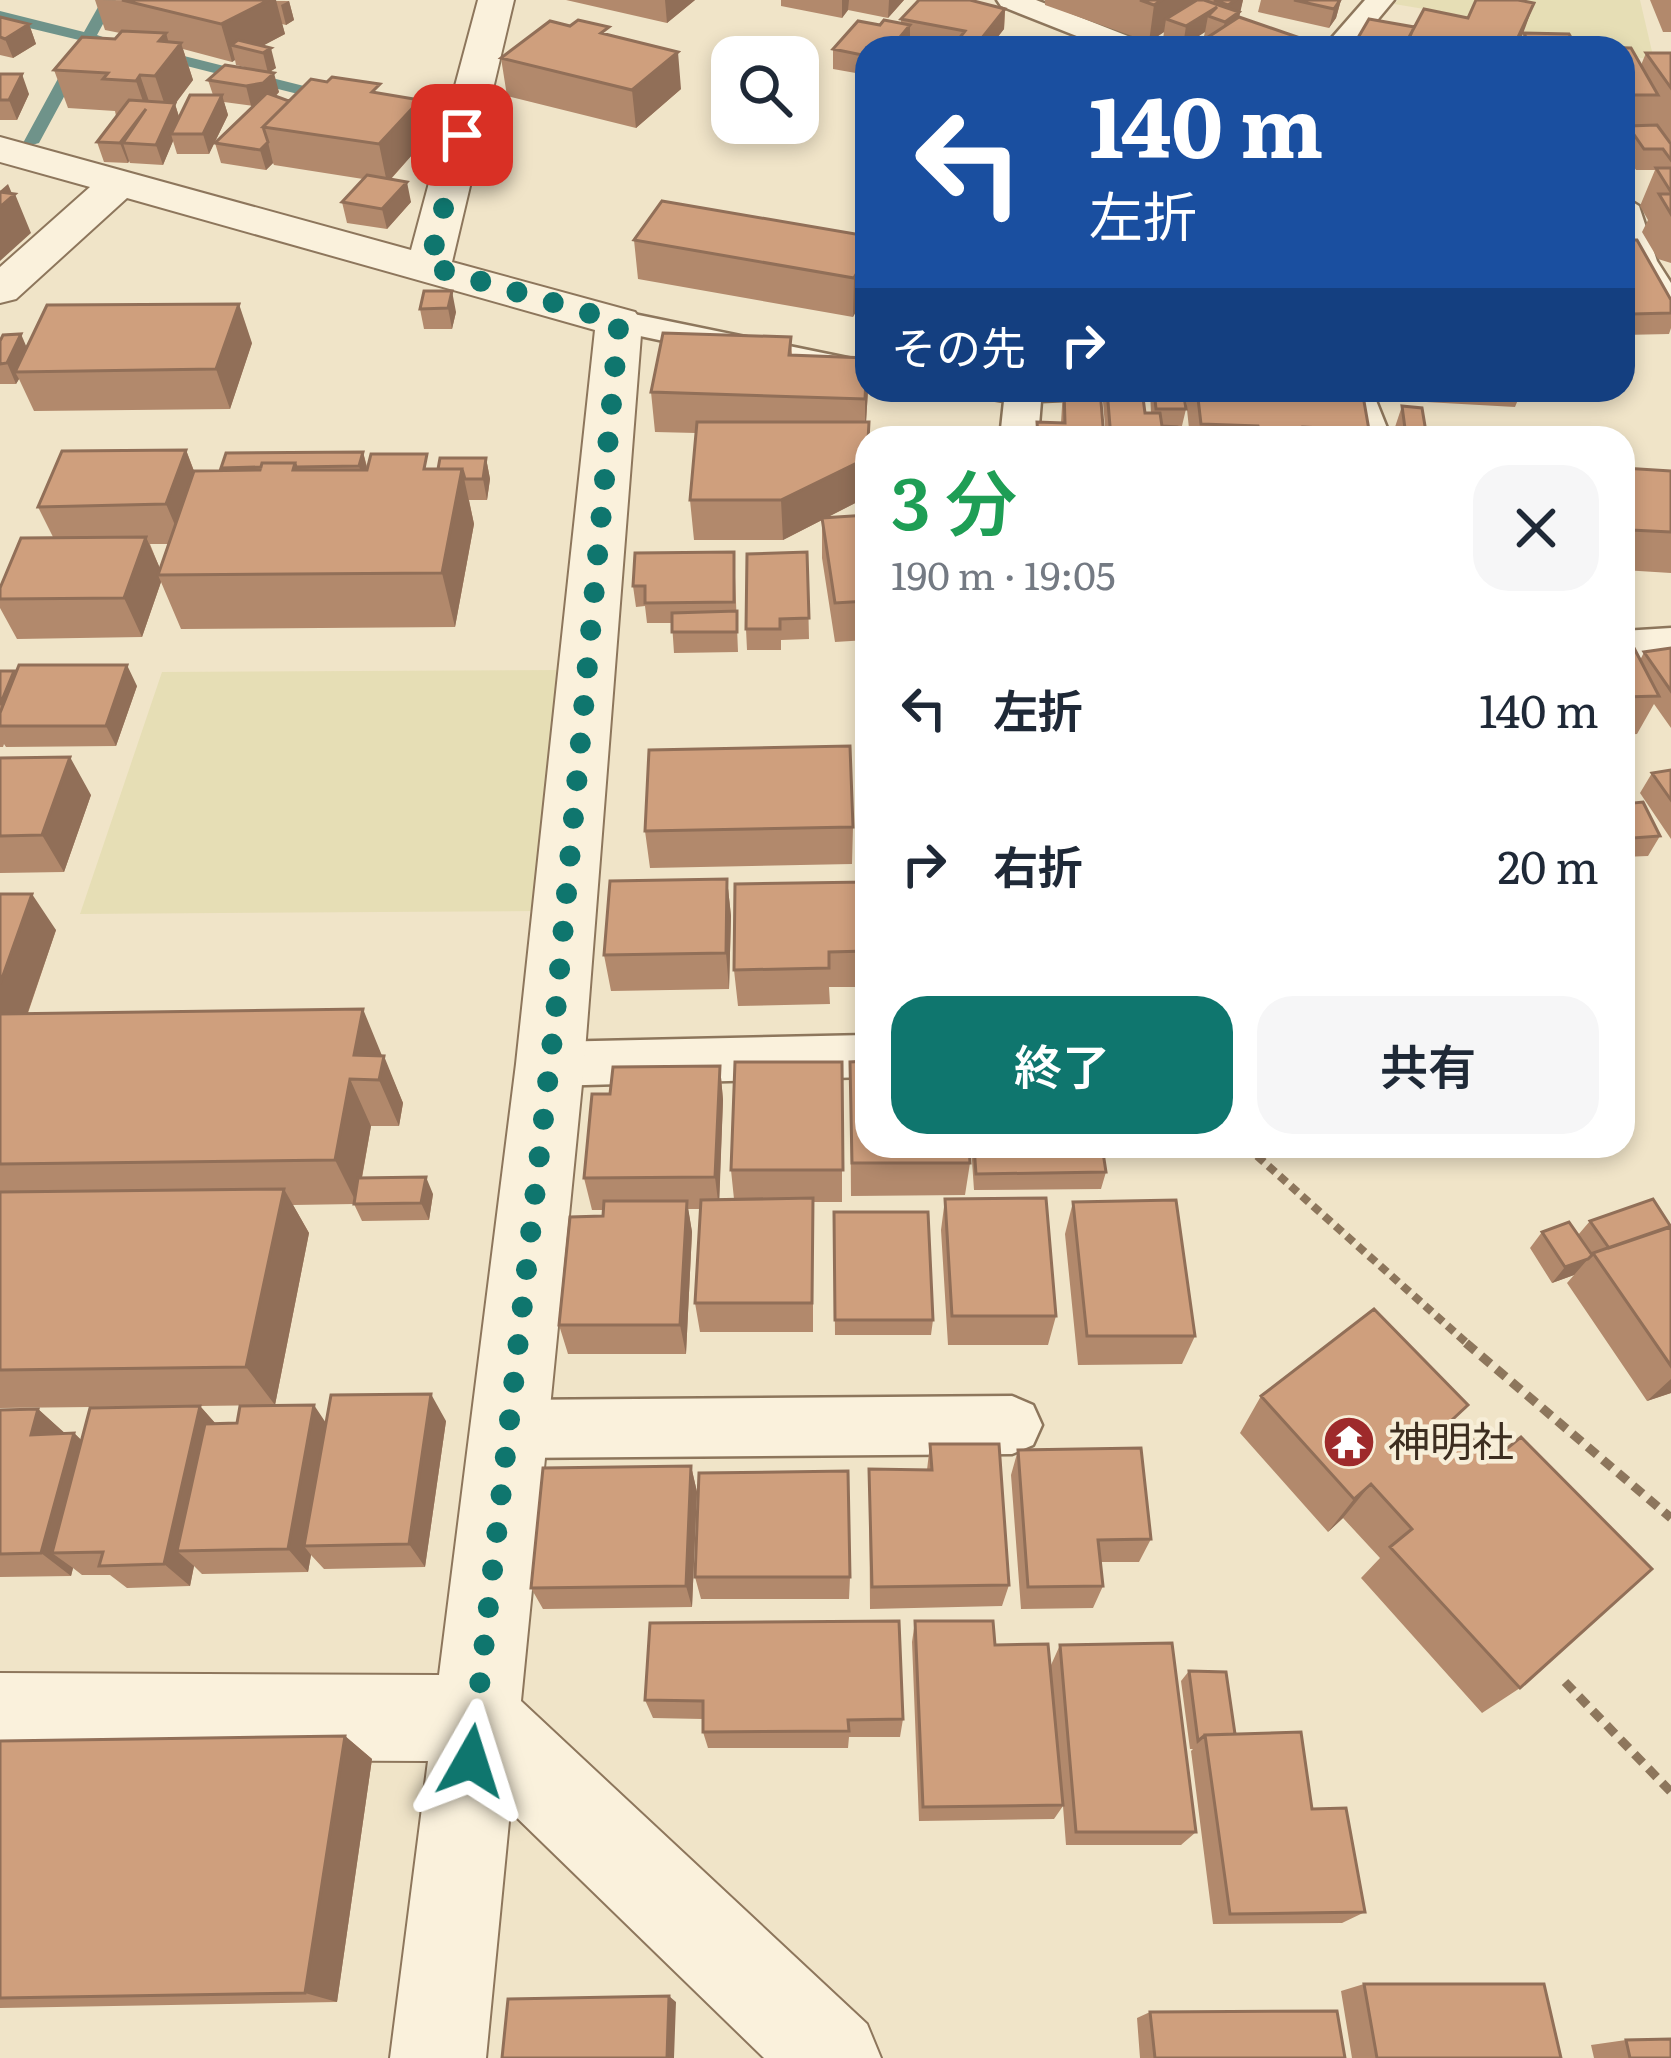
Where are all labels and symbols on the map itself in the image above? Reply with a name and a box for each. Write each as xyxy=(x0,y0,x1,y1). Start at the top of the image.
pin xyxy=(411,84,513,186)
place label: 神明社 xyxy=(1388,1408,1514,1470)
temple icon: 神明社 xyxy=(1321,1414,1377,1470)
position arrow xyxy=(408,1698,534,1824)

